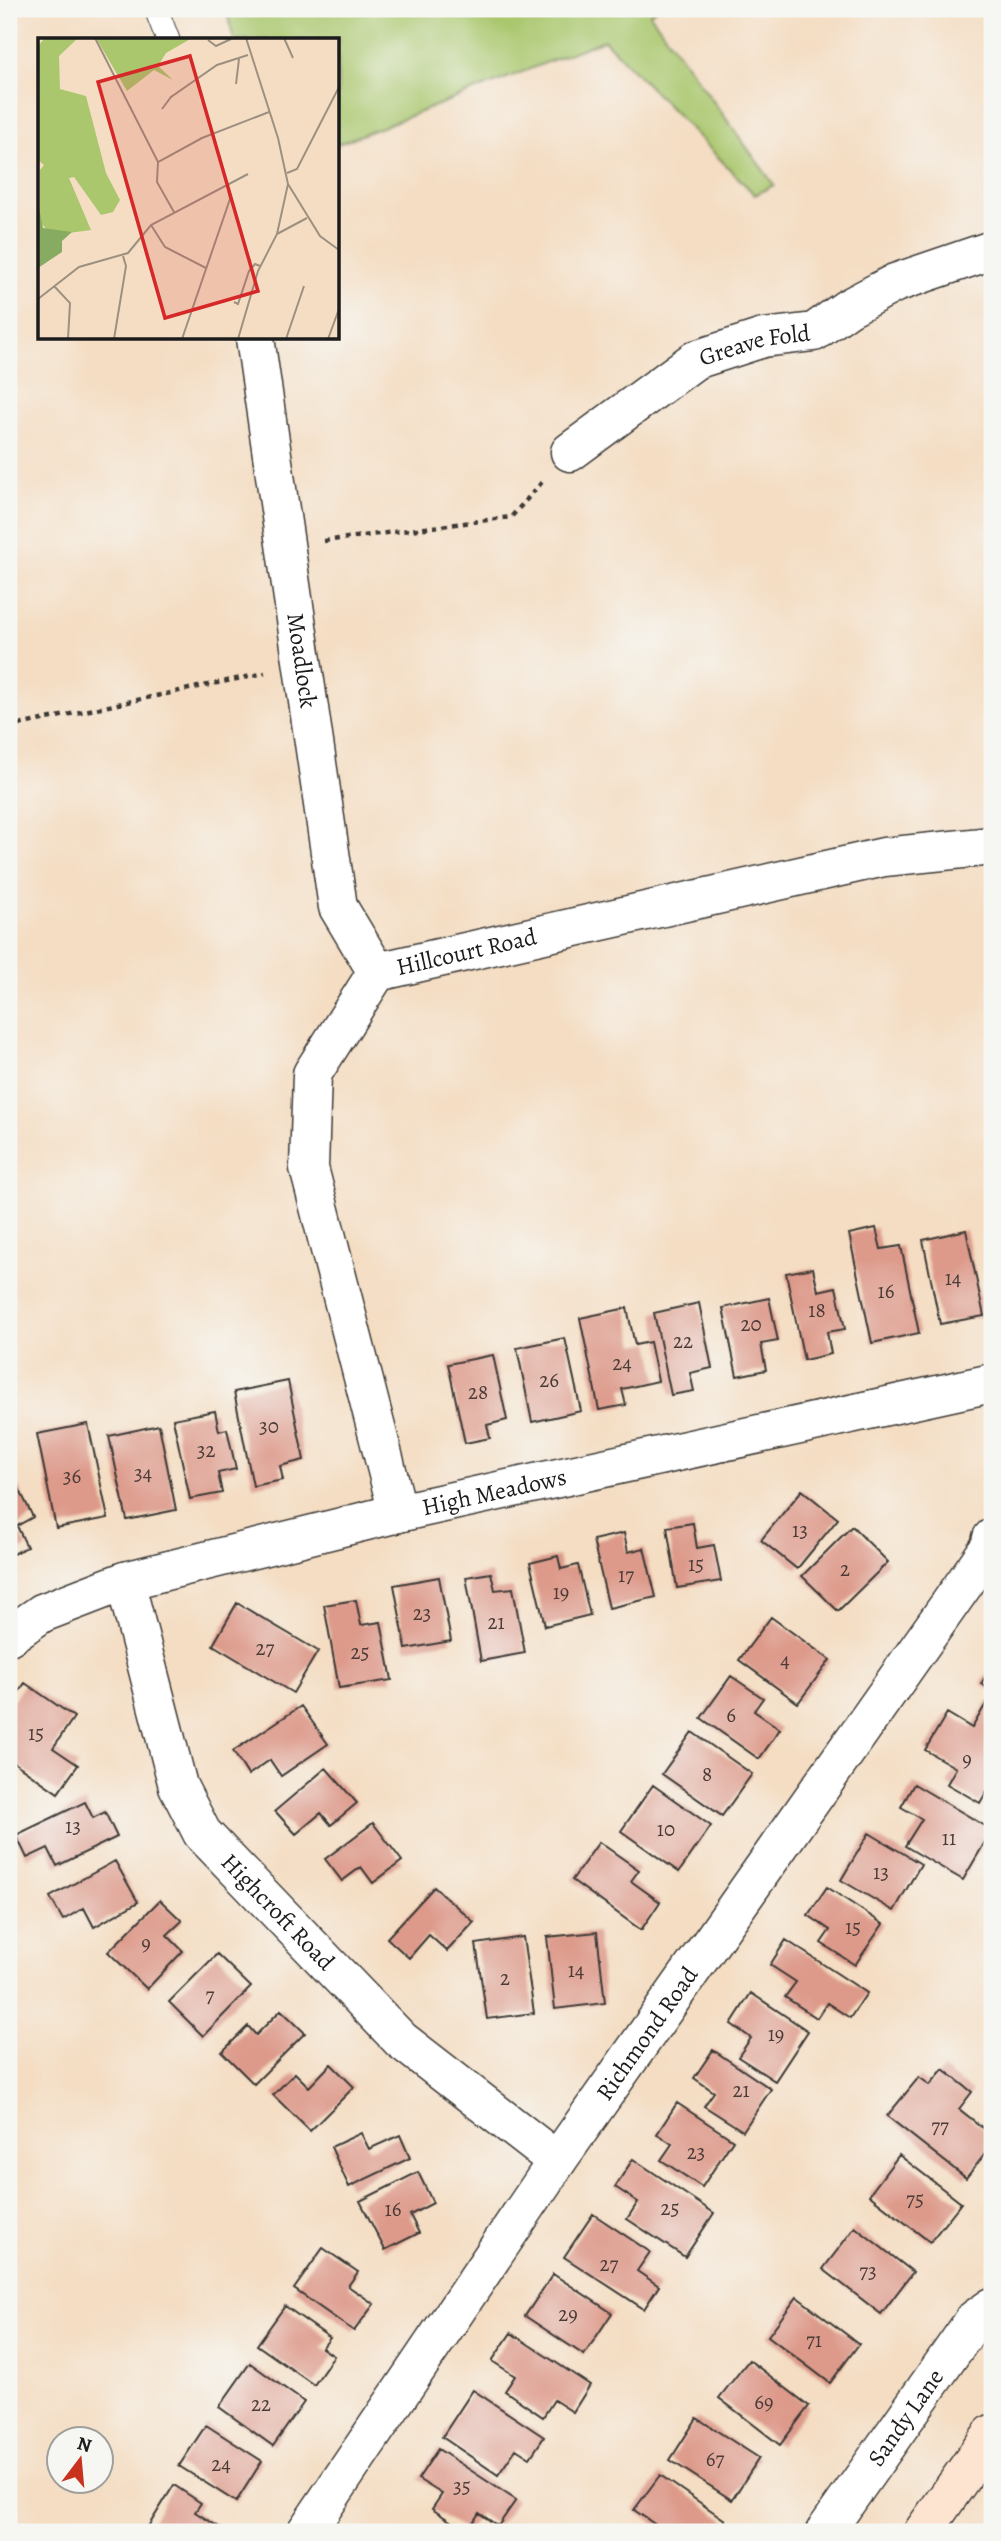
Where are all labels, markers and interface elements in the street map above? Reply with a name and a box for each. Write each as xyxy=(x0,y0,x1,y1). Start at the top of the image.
inset map xyxy=(38,38,340,340)
street label: Greave Fold xyxy=(695,317,812,374)
street label: Moadlock xyxy=(279,611,325,710)
street label: Hillcourt Road xyxy=(393,920,540,983)
house number: 14 xyxy=(945,1264,961,1292)
house number: 16 xyxy=(878,1277,895,1305)
house number: 18 xyxy=(808,1296,826,1324)
house number: 20 xyxy=(740,1310,762,1338)
house number: 22 xyxy=(673,1327,693,1355)
house number: 24 xyxy=(612,1349,632,1377)
house number: 26 xyxy=(539,1366,559,1394)
house number: 28 xyxy=(468,1378,488,1406)
house number: 30 xyxy=(259,1412,279,1440)
house number: 32 xyxy=(197,1436,215,1464)
house number: 34 xyxy=(134,1459,152,1487)
street label: High Meadows xyxy=(419,1461,569,1523)
house number: 36 xyxy=(63,1462,82,1490)
house number: 13 xyxy=(792,1516,808,1544)
house number: 15 xyxy=(688,1550,704,1578)
house number: 2 xyxy=(840,1555,850,1583)
house number: 17 xyxy=(618,1561,634,1589)
house number: 19 xyxy=(553,1578,569,1606)
house number: 23 xyxy=(413,1599,431,1627)
house number: 21 xyxy=(487,1608,505,1636)
house number: 27 xyxy=(256,1634,275,1662)
house number: 25 xyxy=(350,1638,370,1666)
house number: 4 xyxy=(780,1646,790,1674)
house number: 6 xyxy=(726,1701,736,1729)
house number: 15 xyxy=(28,1719,44,1747)
house number: 9 xyxy=(962,1745,972,1773)
house number: 8 xyxy=(702,1760,712,1788)
house number: 13 xyxy=(65,1812,81,1840)
house number: 10 xyxy=(657,1815,675,1843)
house number: 11 xyxy=(942,1824,956,1852)
street label: Highcroft Road xyxy=(214,1846,342,1978)
house number: 13 xyxy=(873,1858,889,1886)
house number: 15 xyxy=(845,1913,861,1941)
house number: 9 xyxy=(141,1929,151,1957)
house number: 14 xyxy=(568,1956,584,1984)
street label: Richmond Road xyxy=(589,1960,705,2107)
house number: 2 xyxy=(500,1964,510,1992)
house number: 7 xyxy=(206,1981,215,2009)
house number: 19 xyxy=(768,2020,784,2048)
house number: 21 xyxy=(732,2076,750,2104)
house number: 77 xyxy=(931,2112,949,2140)
house number: 23 xyxy=(687,2138,705,2166)
house number: 75 xyxy=(906,2185,924,2213)
house number: 25 xyxy=(660,2194,680,2222)
house number: 16 xyxy=(385,2195,402,2223)
house number: 27 xyxy=(600,2250,619,2278)
house number: 73 xyxy=(859,2257,877,2285)
house number: 29 xyxy=(558,2300,578,2328)
house number: 71 xyxy=(806,2326,822,2354)
street label: Sandy Lane xyxy=(860,2362,951,2473)
house number: 69 xyxy=(754,2388,774,2416)
house number: 22 xyxy=(251,2390,271,2418)
north arrow xyxy=(46,2426,116,2496)
text: N xyxy=(74,2430,95,2459)
house number: 67 xyxy=(706,2445,724,2473)
house number: 24 xyxy=(211,2450,231,2478)
house number: 35 xyxy=(453,2472,471,2500)

